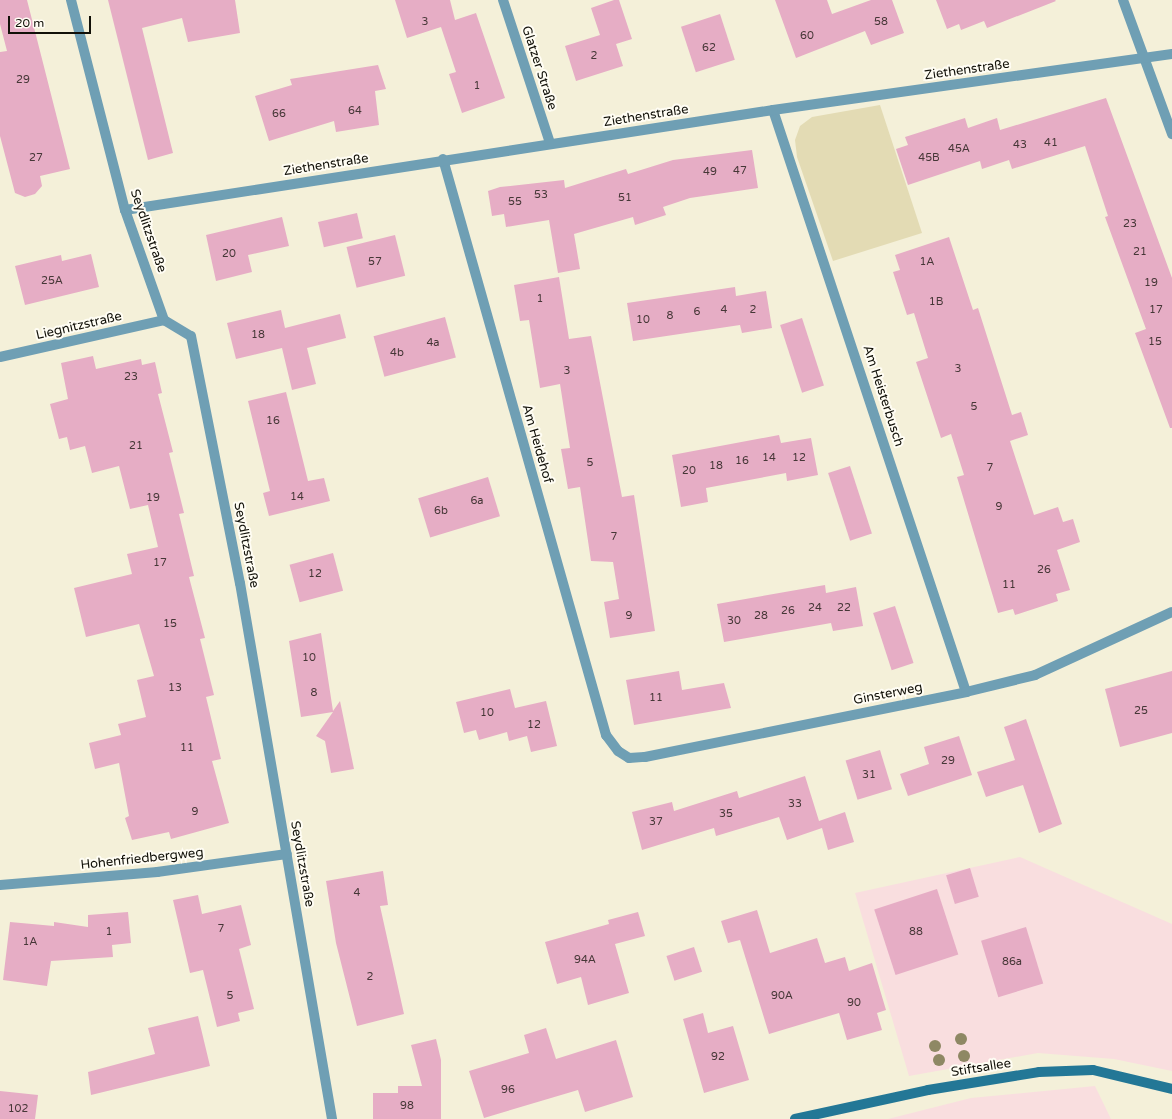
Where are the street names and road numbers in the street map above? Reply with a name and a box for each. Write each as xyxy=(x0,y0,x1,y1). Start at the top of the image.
street label: Glatzer Straße xyxy=(518,24,560,112)
street label: Ziethenstraße xyxy=(923,56,1011,84)
street label: Ziethenstraße xyxy=(602,102,690,130)
street label: Ziethenstraße xyxy=(282,151,370,179)
street label: Seydlitzstraße xyxy=(126,187,170,275)
street label: Liegnitzstraße xyxy=(35,309,123,343)
street label: Am Heisterbusch xyxy=(859,343,907,449)
street label: Am Heidehof xyxy=(518,403,556,485)
street label: Seydlitzstraße xyxy=(230,501,262,589)
street label: Ginsterweg xyxy=(852,680,924,708)
street label: Seydlitzstraße xyxy=(287,820,317,908)
street label: Hohenfriedbergweg xyxy=(80,845,204,873)
street label: Stiftsallee xyxy=(950,1056,1012,1080)

